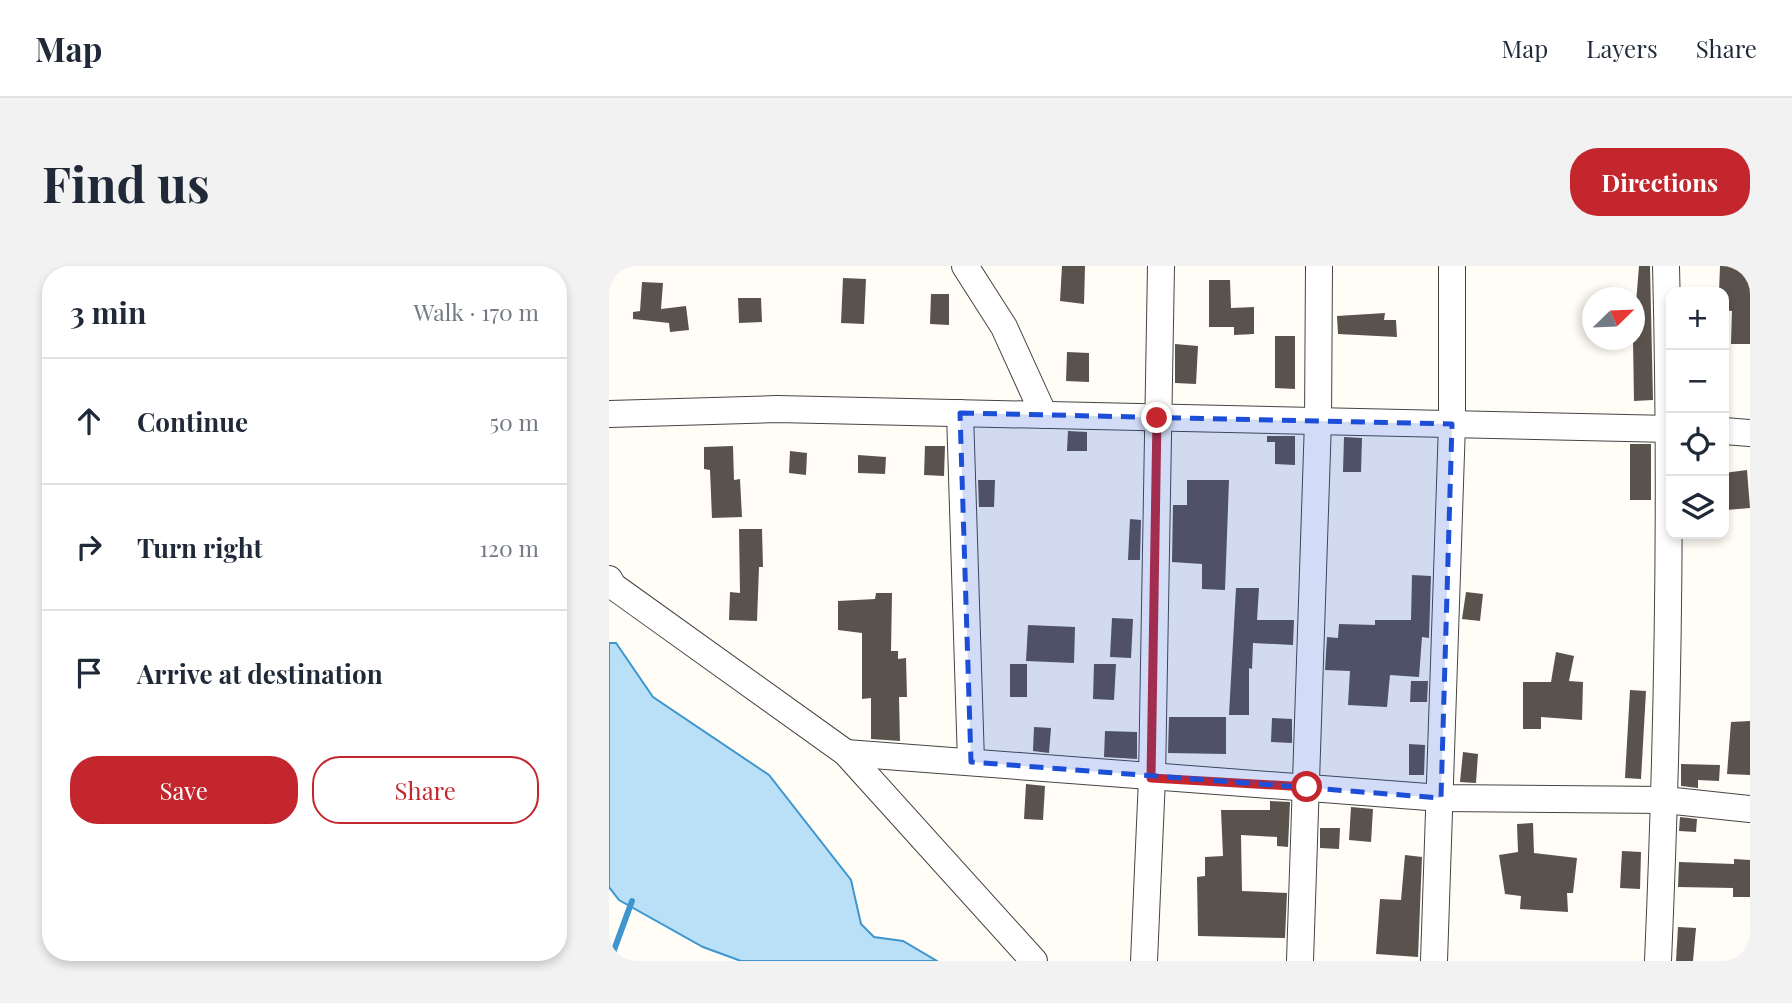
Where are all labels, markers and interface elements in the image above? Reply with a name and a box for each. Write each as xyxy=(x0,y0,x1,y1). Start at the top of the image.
text: Map xyxy=(35,26,102,70)
text: Map xyxy=(1502,32,1548,64)
text: Layers xyxy=(1586,32,1658,64)
text: Share xyxy=(1696,32,1757,64)
button: Directions xyxy=(1570,148,1750,216)
text: Find us xyxy=(42,150,210,215)
north arrow xyxy=(1582,287,1645,350)
map controls xyxy=(1666,287,1729,539)
button: + xyxy=(1666,287,1729,350)
text: 3 min xyxy=(70,292,146,332)
text: Walk · 170 m xyxy=(414,296,539,327)
button: − xyxy=(1666,350,1729,413)
icon: ahead xyxy=(70,402,108,440)
route end xyxy=(1141,402,1172,433)
text: Continue xyxy=(137,404,248,439)
text: 50 m xyxy=(490,406,539,437)
button: locate xyxy=(1666,413,1729,476)
button: layers xyxy=(1666,476,1729,539)
icon: right xyxy=(70,528,108,566)
text: Turn right xyxy=(137,530,263,565)
text: 120 m xyxy=(480,532,539,563)
icon: arrive xyxy=(70,654,108,692)
text: Arrive at destination xyxy=(137,656,383,691)
button: Save xyxy=(70,756,298,824)
button: Share xyxy=(312,756,539,824)
route start xyxy=(1291,771,1322,802)

